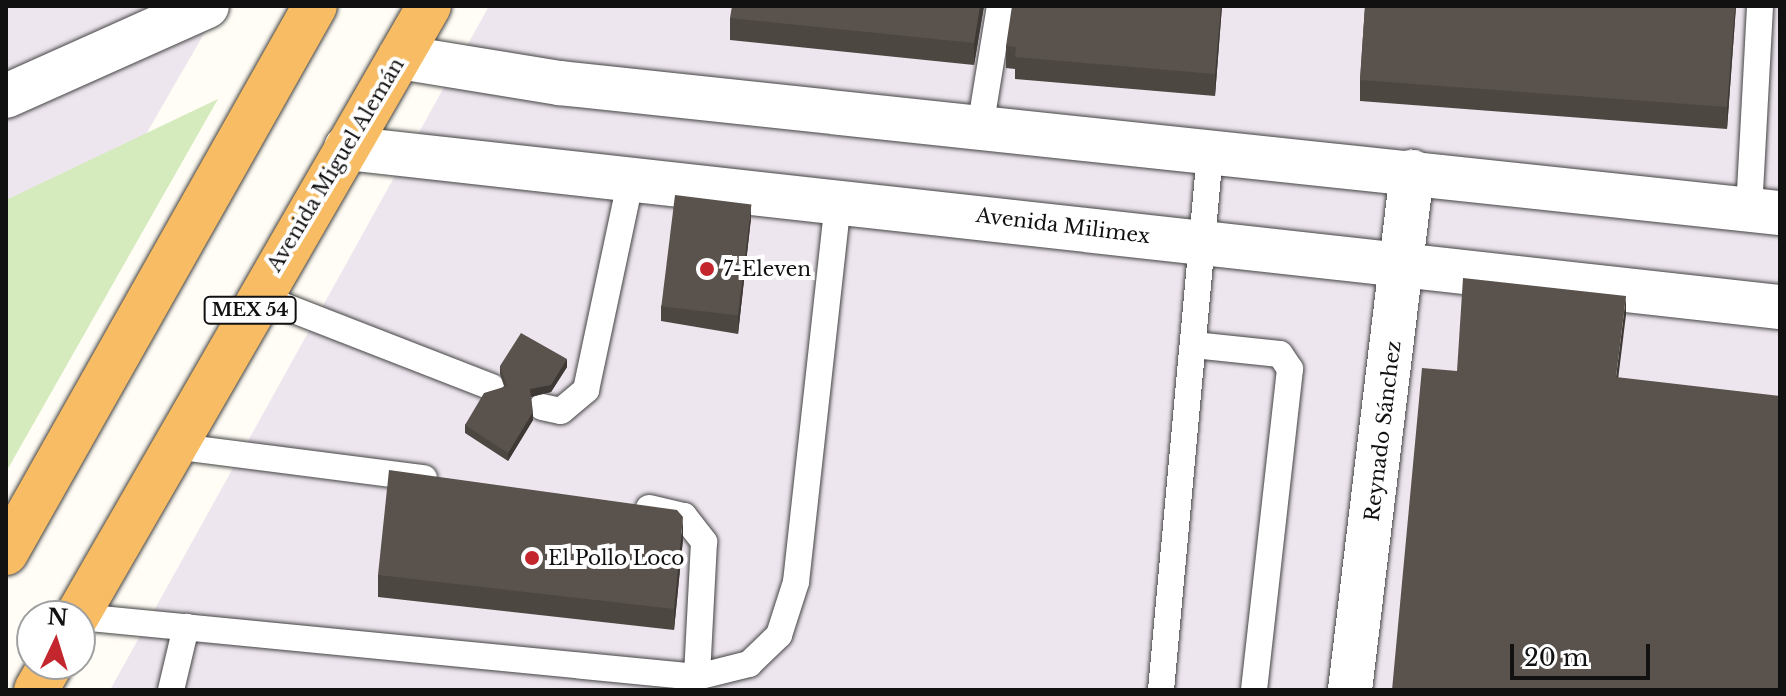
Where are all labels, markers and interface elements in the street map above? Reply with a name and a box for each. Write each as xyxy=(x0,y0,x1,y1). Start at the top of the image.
street label: Avenida Miguel Alemán xyxy=(262,53,410,277)
street label: Avenida Milimex xyxy=(975,203,1151,249)
place label: 7-Eleven xyxy=(723,257,811,281)
marker: 7-Eleven xyxy=(698,260,716,278)
road number: MEX 54 xyxy=(202,296,298,324)
street label: Reynado Sánchez xyxy=(1360,339,1406,523)
place label: El Pollo Loco xyxy=(548,546,684,570)
marker: El Pollo Loco xyxy=(523,549,541,567)
north arrow xyxy=(16,600,96,680)
text: N xyxy=(46,603,69,632)
scale bar xyxy=(1514,628,1654,678)
text: 20 m xyxy=(1524,643,1589,672)

